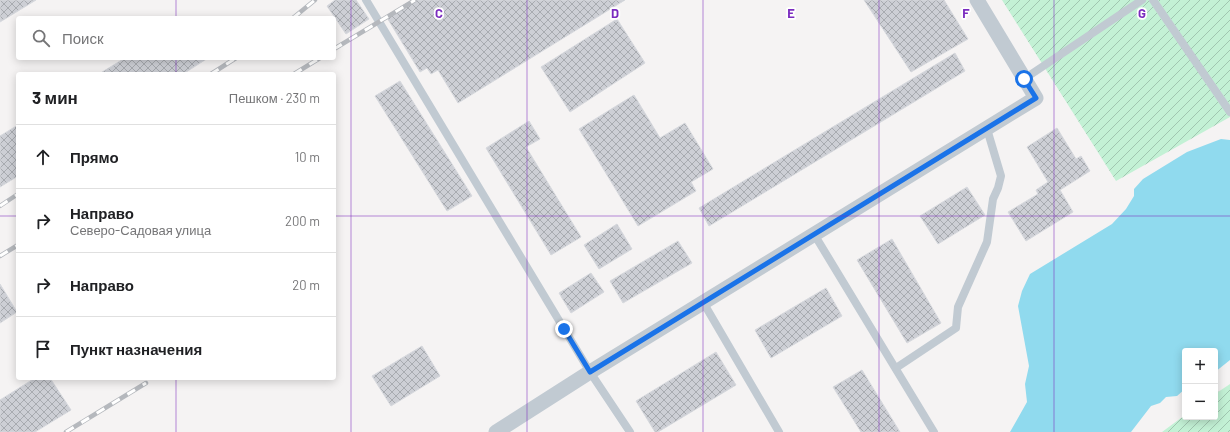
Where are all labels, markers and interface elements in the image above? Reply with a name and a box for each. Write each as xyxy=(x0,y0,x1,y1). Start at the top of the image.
text: C xyxy=(435,5,443,21)
text: D xyxy=(611,5,619,21)
text: E xyxy=(787,5,795,21)
text: F xyxy=(962,5,970,21)
text: G xyxy=(1138,5,1146,21)
search box xyxy=(16,16,336,60)
icon: search xyxy=(30,27,52,49)
text: Поиск xyxy=(62,29,104,47)
route start xyxy=(1015,70,1033,88)
text: 3 мин xyxy=(32,87,78,107)
text: Пешком · 230 m xyxy=(229,90,320,106)
icon: ahead xyxy=(32,146,54,168)
text: Прямо xyxy=(70,148,119,166)
text: 10 m xyxy=(295,149,320,165)
text: Направо xyxy=(70,204,134,222)
icon: right xyxy=(32,210,54,232)
text: 200 m xyxy=(285,213,320,229)
text: Северо-Садовая улица xyxy=(70,222,211,238)
icon: right xyxy=(32,274,54,296)
text: Направо xyxy=(70,276,134,294)
text: 20 m xyxy=(292,277,320,293)
route end xyxy=(555,320,573,338)
icon: arrive xyxy=(32,338,54,360)
text: Пункт назначения xyxy=(70,340,202,358)
map controls xyxy=(1182,348,1218,420)
button: + xyxy=(1182,348,1218,384)
button: − xyxy=(1182,384,1218,420)

